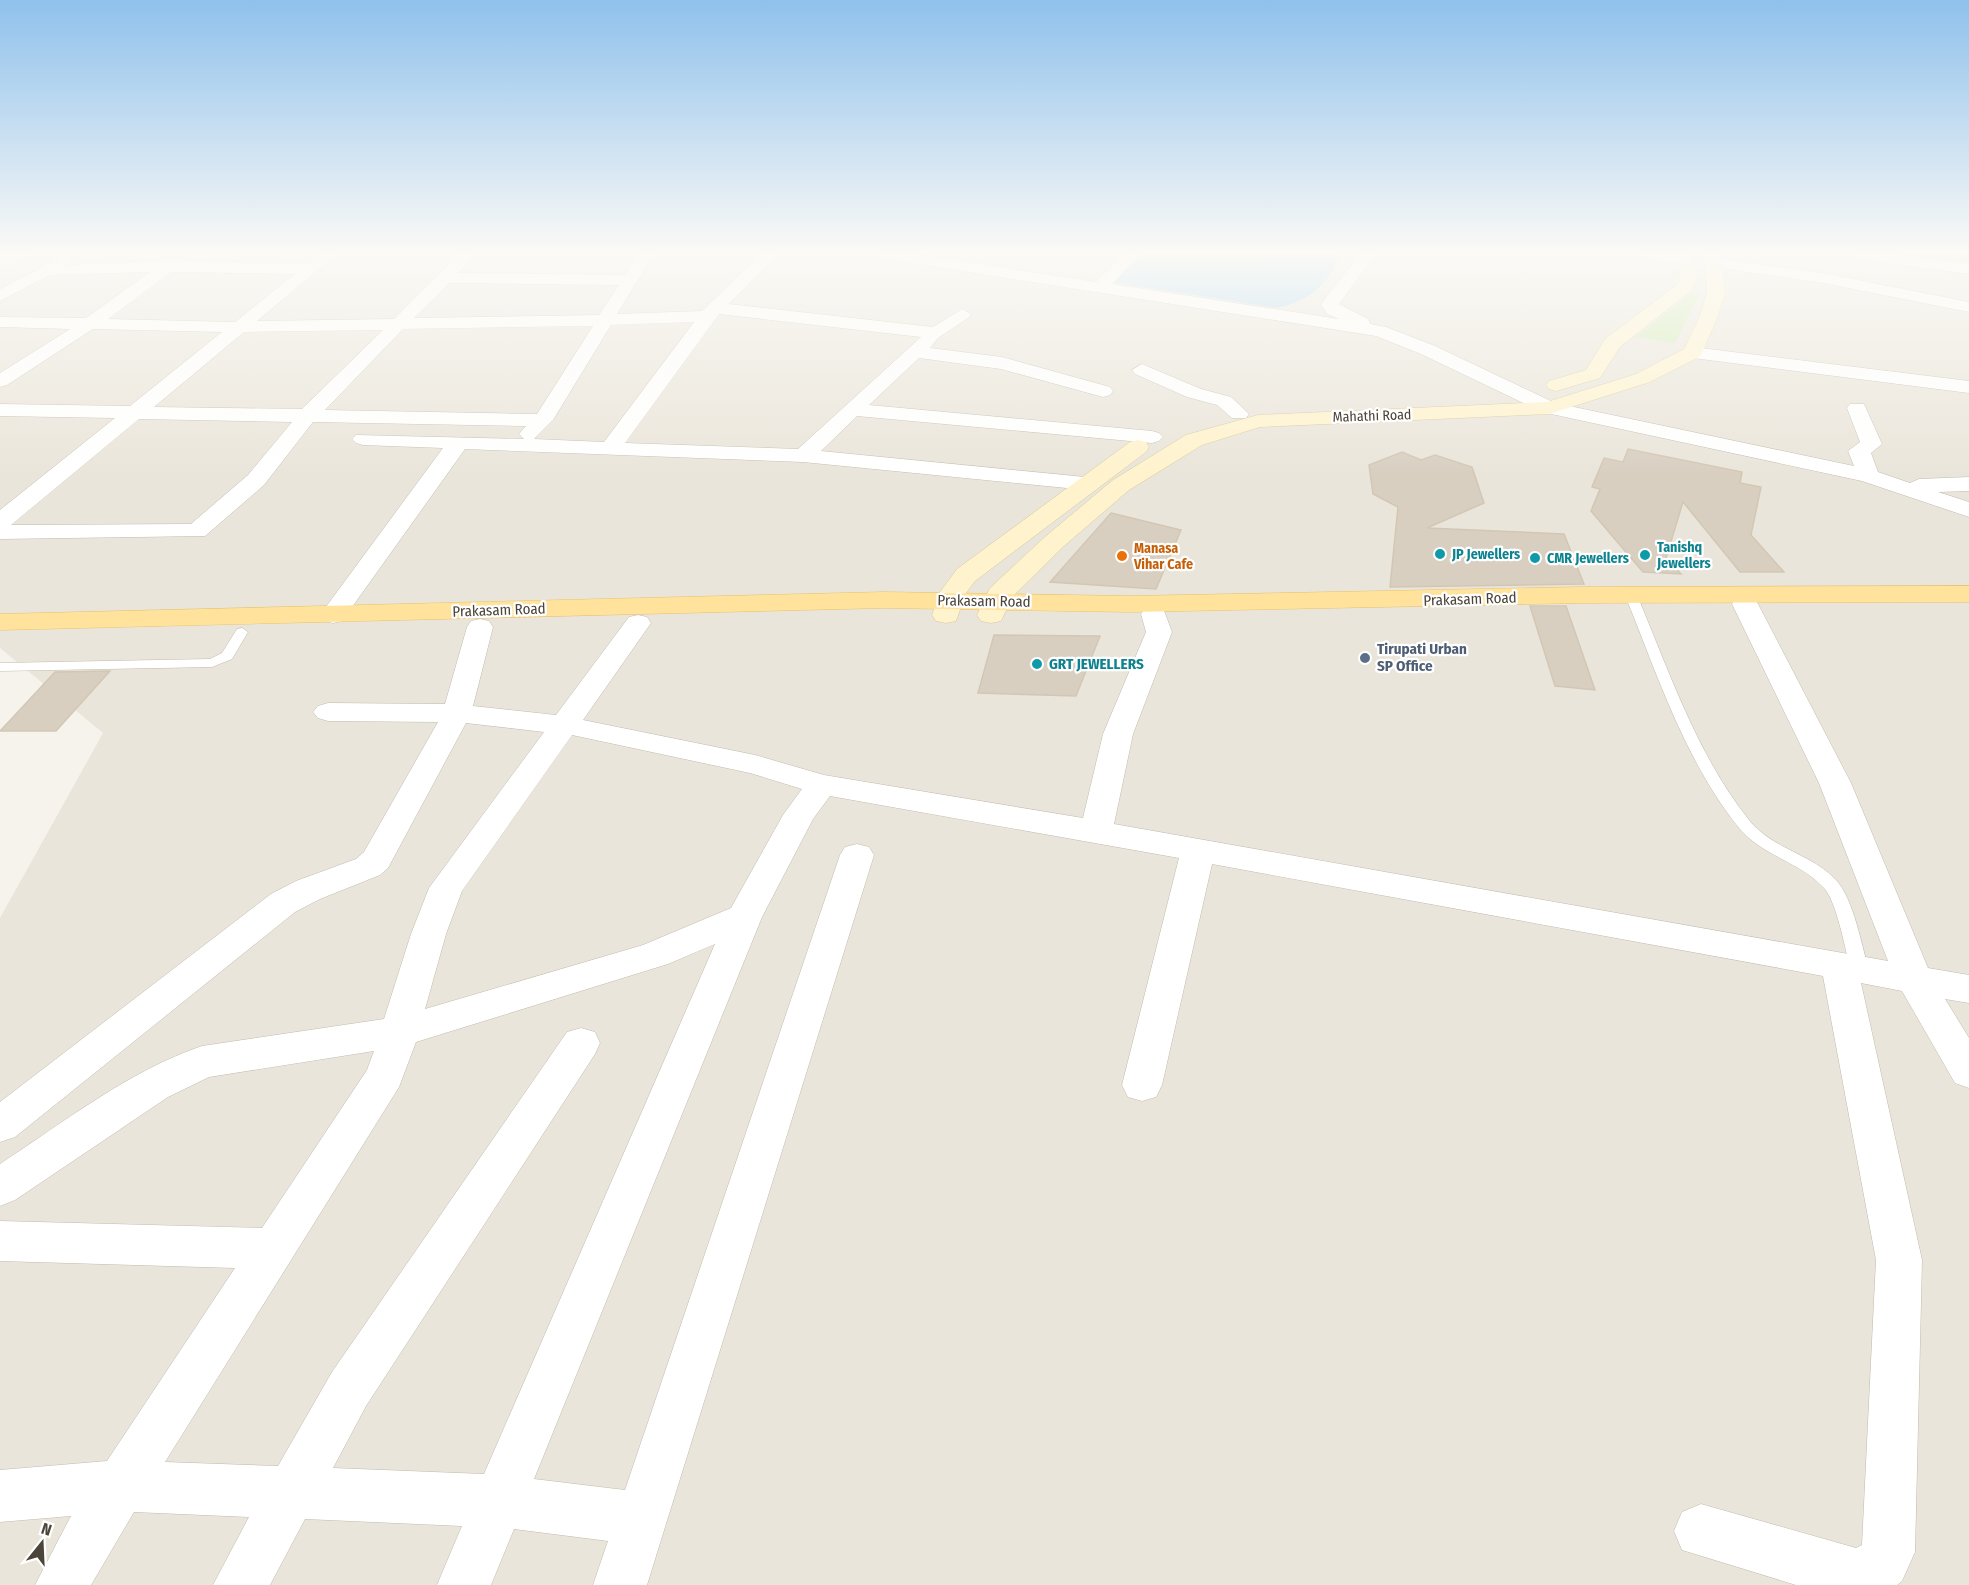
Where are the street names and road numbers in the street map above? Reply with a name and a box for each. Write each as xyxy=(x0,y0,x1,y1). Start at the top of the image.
street label: Mahathi Road xyxy=(1332,406,1412,426)
street label: Prakasam Road xyxy=(1423,588,1517,610)
street label: Prakasam Road xyxy=(937,591,1031,611)
street label: Prakasam Road xyxy=(452,599,546,621)

